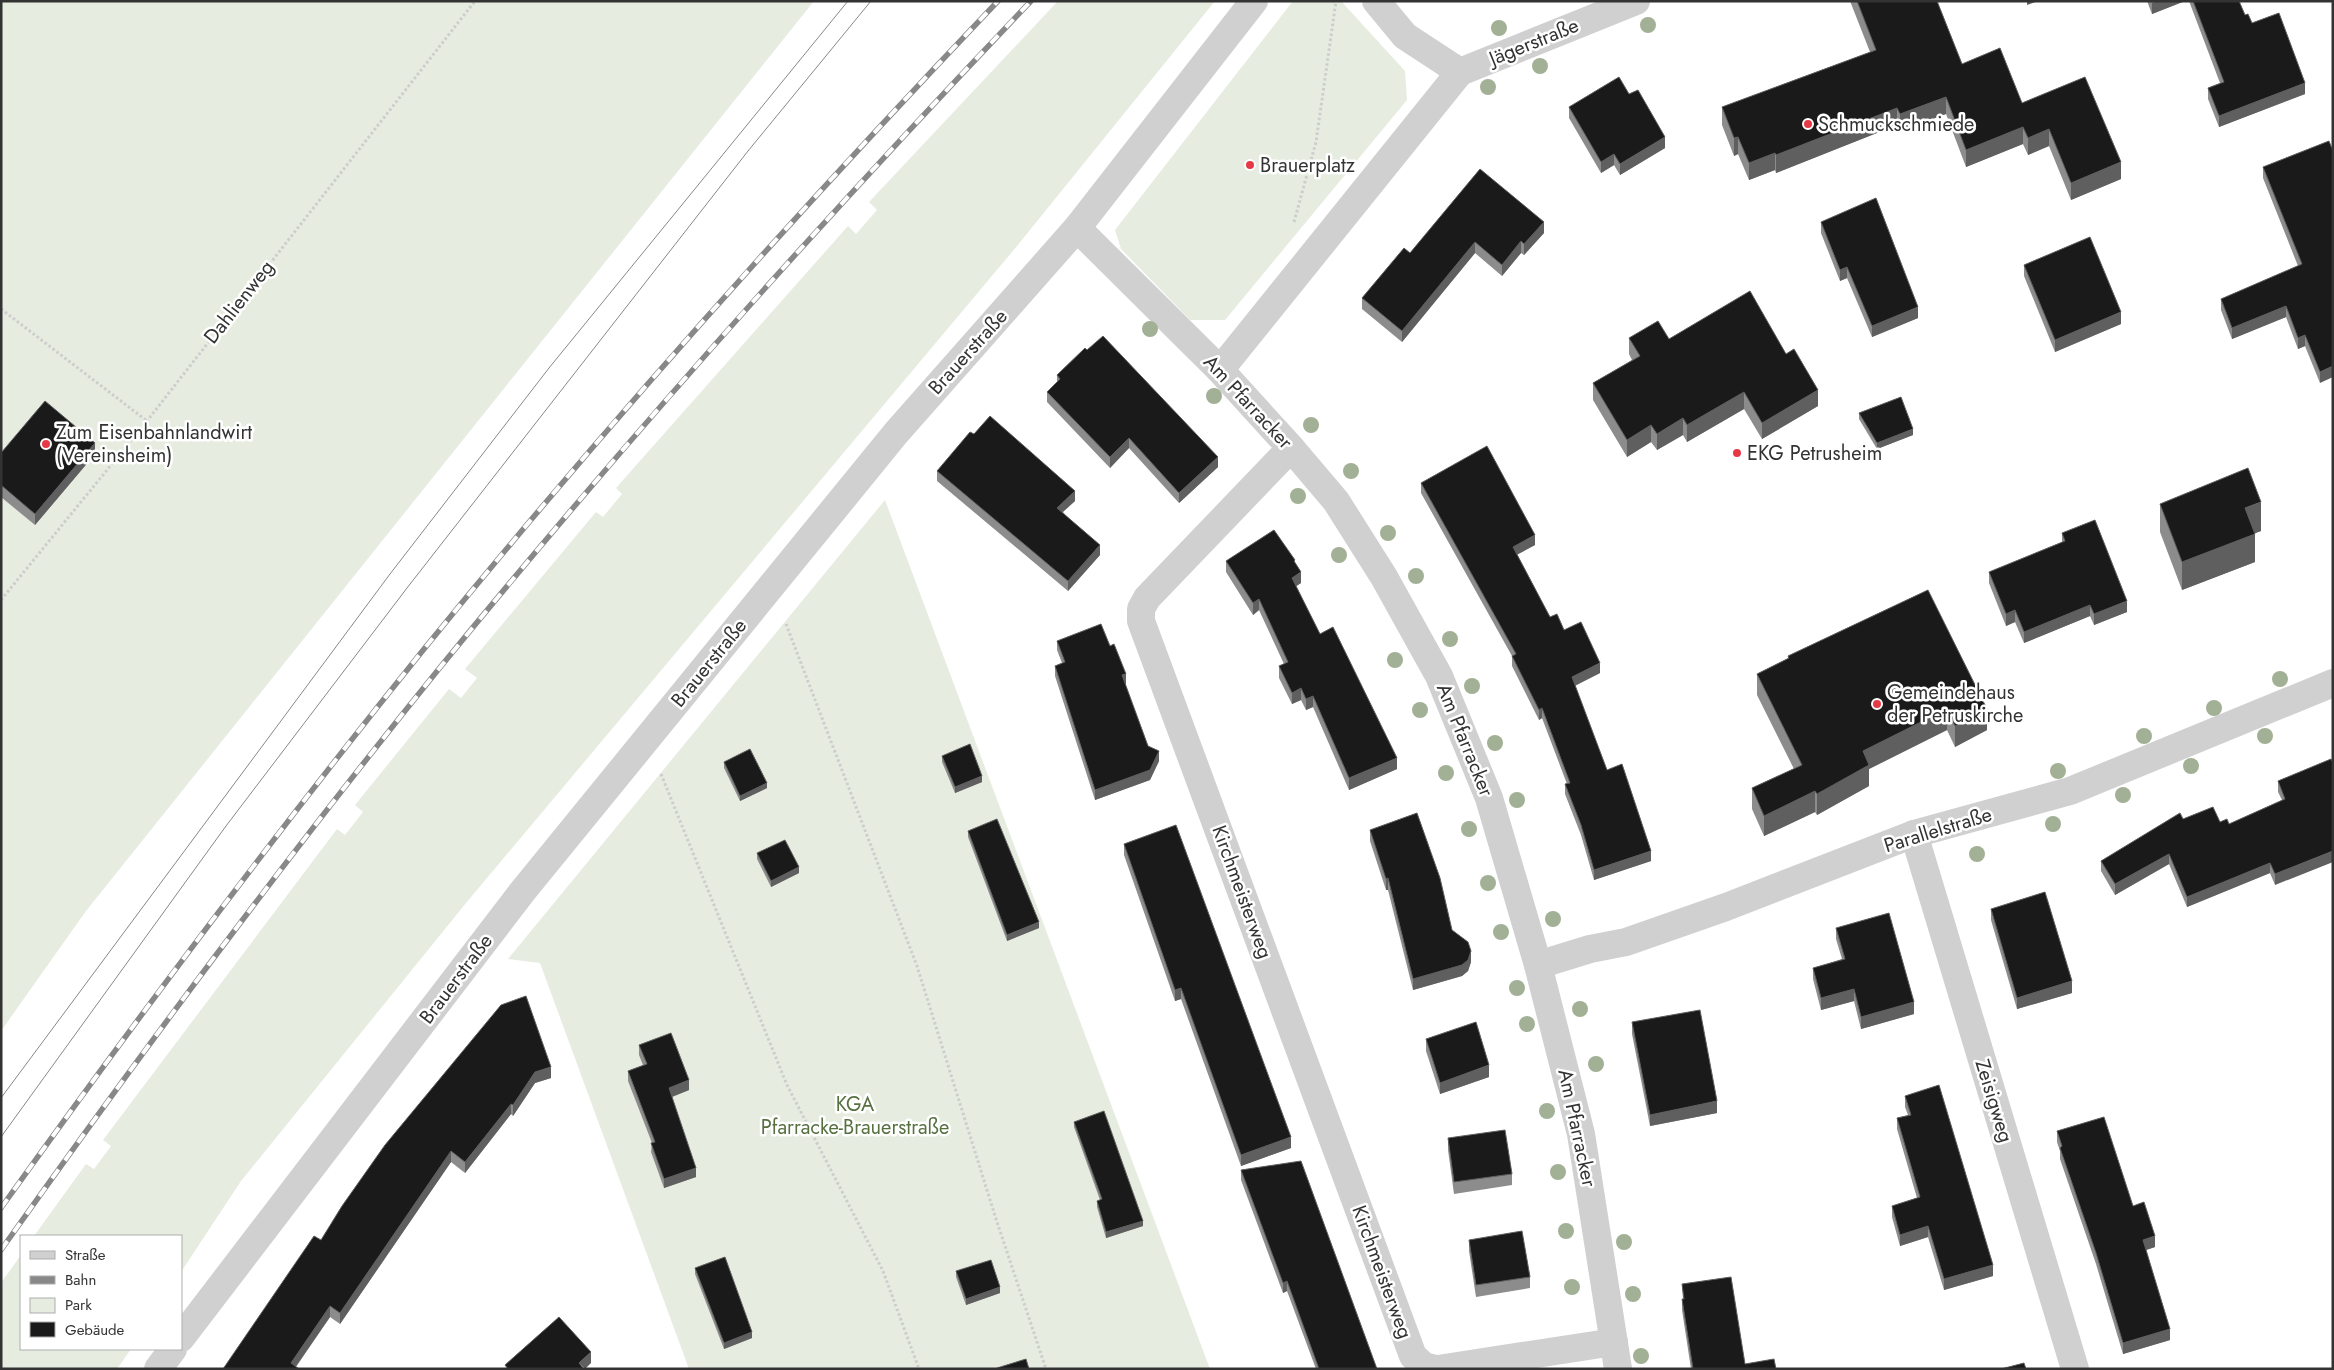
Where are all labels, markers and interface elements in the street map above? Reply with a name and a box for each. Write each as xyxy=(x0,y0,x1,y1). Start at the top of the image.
street label: Jägerstraße xyxy=(1482,11,1583,74)
place label: Schmuckschmiede xyxy=(1818,110,1974,139)
marker: Schmuckschmiede xyxy=(1802,118,1814,130)
place label: Brauerplatz xyxy=(1260,151,1355,180)
marker: Brauerplatz xyxy=(1244,159,1256,171)
street label: Dahlienweg xyxy=(197,254,281,350)
street label: Brauerstraße xyxy=(922,303,1014,401)
street label: Am Pfarracker xyxy=(1197,348,1299,456)
place label: Zum Eisenbahnlandwirt (Vereinsheim) xyxy=(56,418,252,470)
marker: Zum Eisenbahnlandwirt (Vereinsheim) xyxy=(40,438,52,450)
place label: EKG Petrusheim xyxy=(1747,439,1882,468)
marker: EKG Petrusheim xyxy=(1731,447,1743,459)
street label: Brauerstraße xyxy=(664,613,754,713)
place label: Gemeindehaus der Petruskirche xyxy=(1887,678,2023,730)
street label: Am Pfarracker xyxy=(1429,679,1501,801)
marker: Gemeindehaus der Petruskirche xyxy=(1871,698,1883,710)
street label: Parallelstraße xyxy=(1880,800,1996,860)
street label: Kirchmeisterweg xyxy=(1204,821,1280,963)
street label: Brauerstraße xyxy=(412,928,500,1030)
street label: Zeisigweg xyxy=(1968,1056,2020,1146)
street label: Am Pfarracker xyxy=(1550,1066,1604,1190)
park label: KGA Pfarracke-Brauerstraße xyxy=(761,1090,949,1142)
street label: Kirchmeisterweg xyxy=(1344,1201,1420,1343)
legend xyxy=(20,1235,182,1350)
text: Straße xyxy=(65,1244,106,1266)
text: Bahn xyxy=(65,1269,96,1291)
text: Park xyxy=(65,1294,92,1316)
text: Gebäude xyxy=(65,1319,125,1341)

